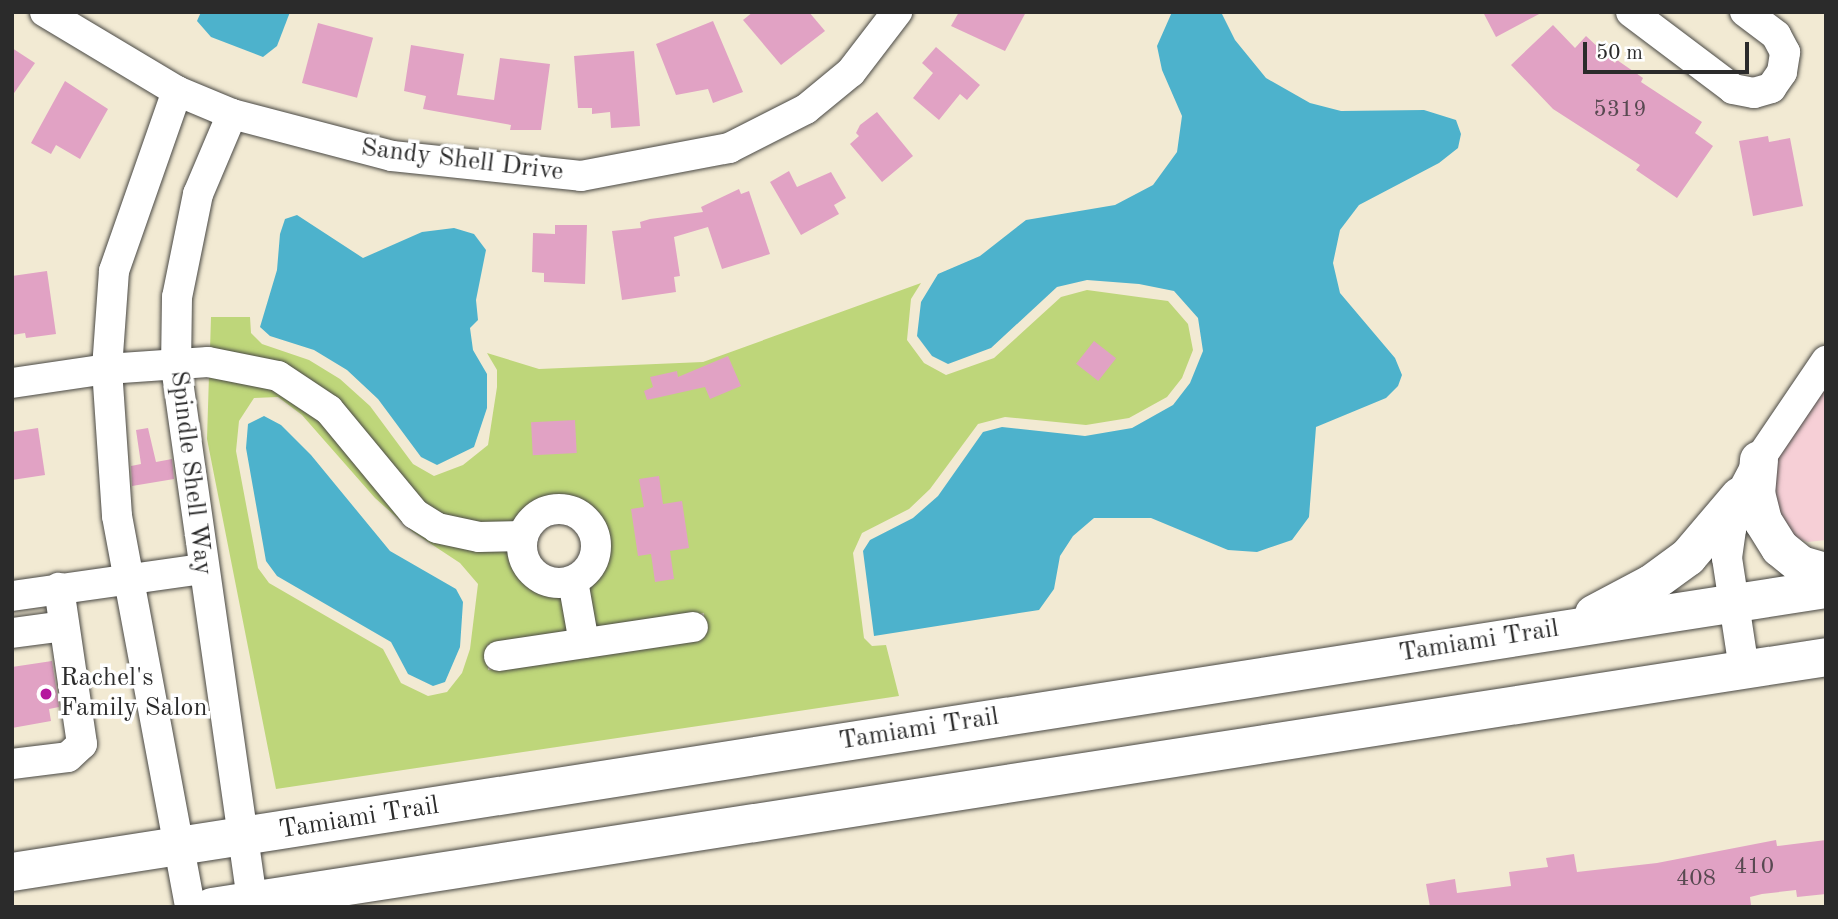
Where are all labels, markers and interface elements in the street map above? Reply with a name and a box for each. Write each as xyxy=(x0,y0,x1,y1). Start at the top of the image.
scale bar xyxy=(1586,28,1752,72)
text: 50 m xyxy=(1596,43,1643,64)
house number: 5319 xyxy=(1593,96,1647,124)
street label: Sandy Shell Drive xyxy=(359,133,565,189)
street label: Spindle Shell Way xyxy=(162,369,218,577)
street label: Tamiami Trail xyxy=(1397,614,1561,670)
place label: Rachel's Family Salon xyxy=(60,663,207,724)
marker: Rachel's Family Salon xyxy=(38,686,54,702)
street label: Tamiami Trail xyxy=(837,702,1001,758)
street label: Tamiami Trail xyxy=(277,791,441,847)
house number: 410 xyxy=(1734,853,1774,881)
house number: 408 xyxy=(1676,865,1716,893)

